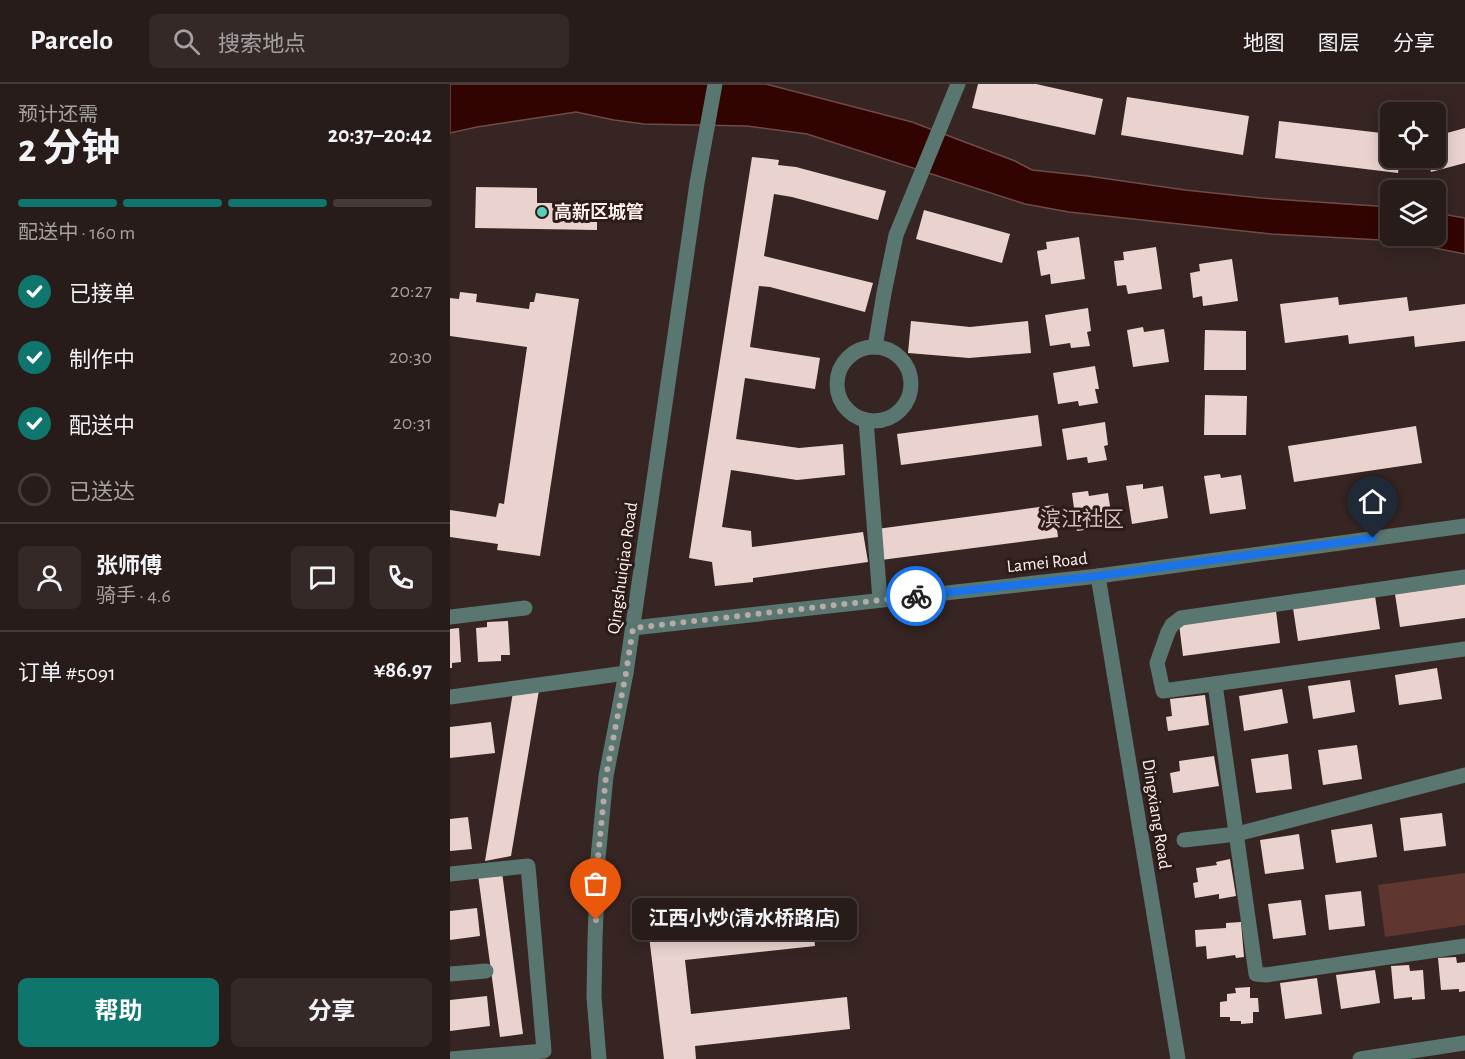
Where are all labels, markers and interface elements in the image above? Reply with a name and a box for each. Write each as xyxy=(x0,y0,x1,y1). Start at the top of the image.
search box xyxy=(149,14,569,68)
icon: search xyxy=(170,25,203,58)
text: Parcelo xyxy=(30,27,113,55)
text: 搜索地点 xyxy=(218,33,306,55)
text: 地图 xyxy=(1243,33,1285,54)
text: 图层 xyxy=(1318,33,1360,54)
text: 分享 xyxy=(1393,33,1435,54)
map controls xyxy=(1380,102,1446,246)
button: locate xyxy=(1380,102,1446,168)
text: 预计还需 xyxy=(18,105,98,125)
text: 20:37–20:42 xyxy=(328,124,432,146)
text: 2 分钟 xyxy=(18,130,120,169)
button: layers xyxy=(1380,180,1446,246)
place label: 高新区城管 xyxy=(554,202,644,222)
marker: 高新区城管 xyxy=(535,205,549,219)
text: 配送中 · 160 m xyxy=(18,223,135,243)
icon: check xyxy=(18,275,51,308)
text: 20:27 xyxy=(390,281,432,301)
text: 已接单 xyxy=(69,283,135,305)
icon: check xyxy=(18,341,51,374)
text: 20:30 xyxy=(389,347,432,367)
text: 制作中 xyxy=(69,349,135,371)
icon: check xyxy=(18,407,51,440)
text: 20:31 xyxy=(393,413,432,433)
text: 配送中 xyxy=(69,415,135,437)
pin xyxy=(1347,476,1398,538)
text: 已送达 xyxy=(69,481,135,503)
icon: home xyxy=(1356,485,1389,518)
street label: Qingshuiqiao Road xyxy=(605,501,641,635)
district label: 滨江社区 xyxy=(1040,508,1124,530)
button: person xyxy=(18,546,81,609)
button: chat xyxy=(291,546,354,609)
button: phone xyxy=(369,546,432,609)
street label: Lamei Road xyxy=(1006,550,1089,576)
text: 张师傅 xyxy=(96,555,162,577)
courier xyxy=(886,566,946,626)
icon: bike xyxy=(900,580,933,613)
text: 骑手 · 4.6 xyxy=(96,586,171,606)
text: ¥86.97 xyxy=(374,659,432,681)
text: 订单 #5091 xyxy=(18,662,116,684)
street label: Dingxiang Road xyxy=(1138,758,1174,870)
pin xyxy=(570,858,621,920)
icon: bag xyxy=(579,867,612,900)
callout: 江西小炒(清水桥路店) xyxy=(632,899,857,941)
text: 江西小炒(清水桥路店) xyxy=(649,909,840,929)
button: 帮助 xyxy=(18,978,219,1047)
button: 分享 xyxy=(231,978,432,1047)

